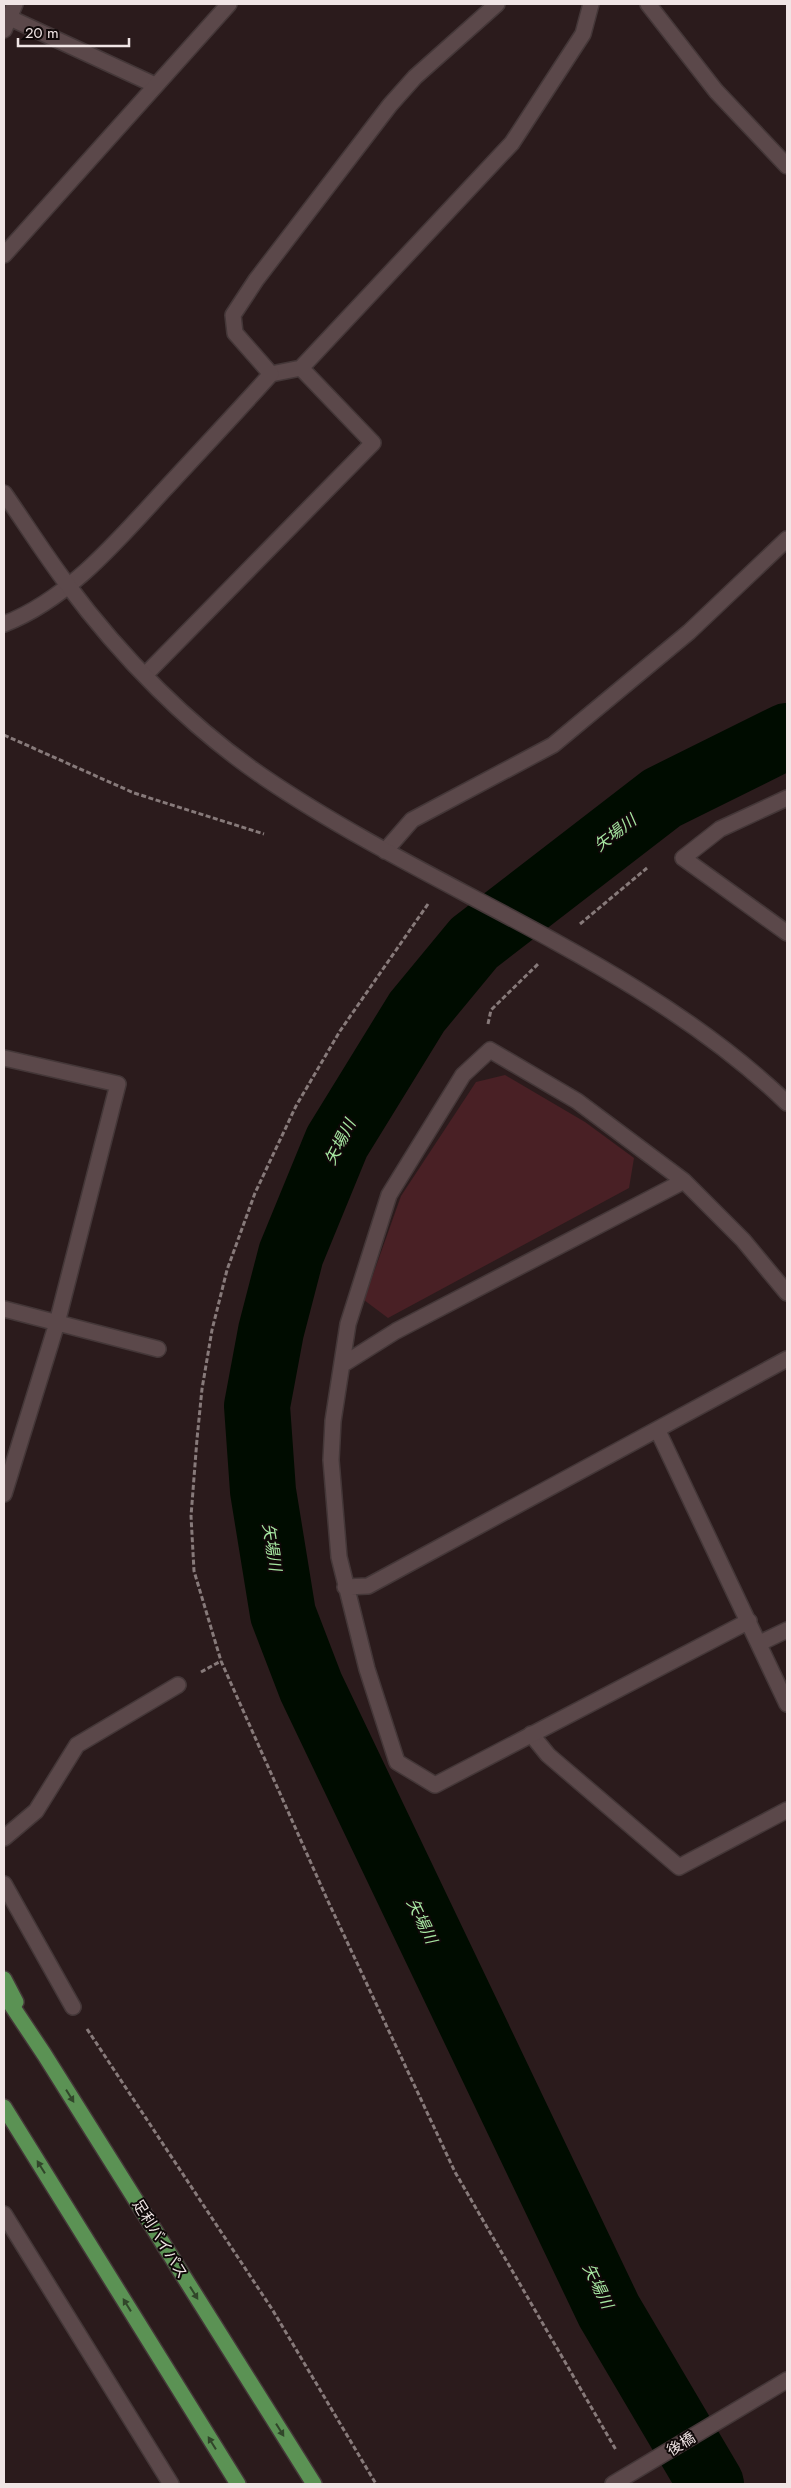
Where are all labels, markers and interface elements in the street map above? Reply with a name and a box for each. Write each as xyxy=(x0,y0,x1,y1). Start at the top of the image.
scale bar xyxy=(18,15,129,47)
text: 20 m xyxy=(25,22,59,44)
water label: 矢場川 xyxy=(589,808,643,857)
water label: 矢場川 xyxy=(319,1114,362,1169)
water label: 矢場川 xyxy=(257,1521,287,1574)
water label: 矢場川 xyxy=(401,1894,444,1949)
one-way arrow xyxy=(65,2089,75,2102)
one-way arrow xyxy=(36,2160,45,2173)
street label: 足利バイパス xyxy=(127,2195,193,2283)
water label: 矢場川 xyxy=(577,2259,620,2314)
one-way arrow xyxy=(189,2286,198,2299)
one-way arrow xyxy=(122,2298,131,2311)
one-way arrow xyxy=(275,2424,285,2437)
street label: 後橋 xyxy=(662,2427,700,2461)
one-way arrow xyxy=(208,2436,217,2449)

